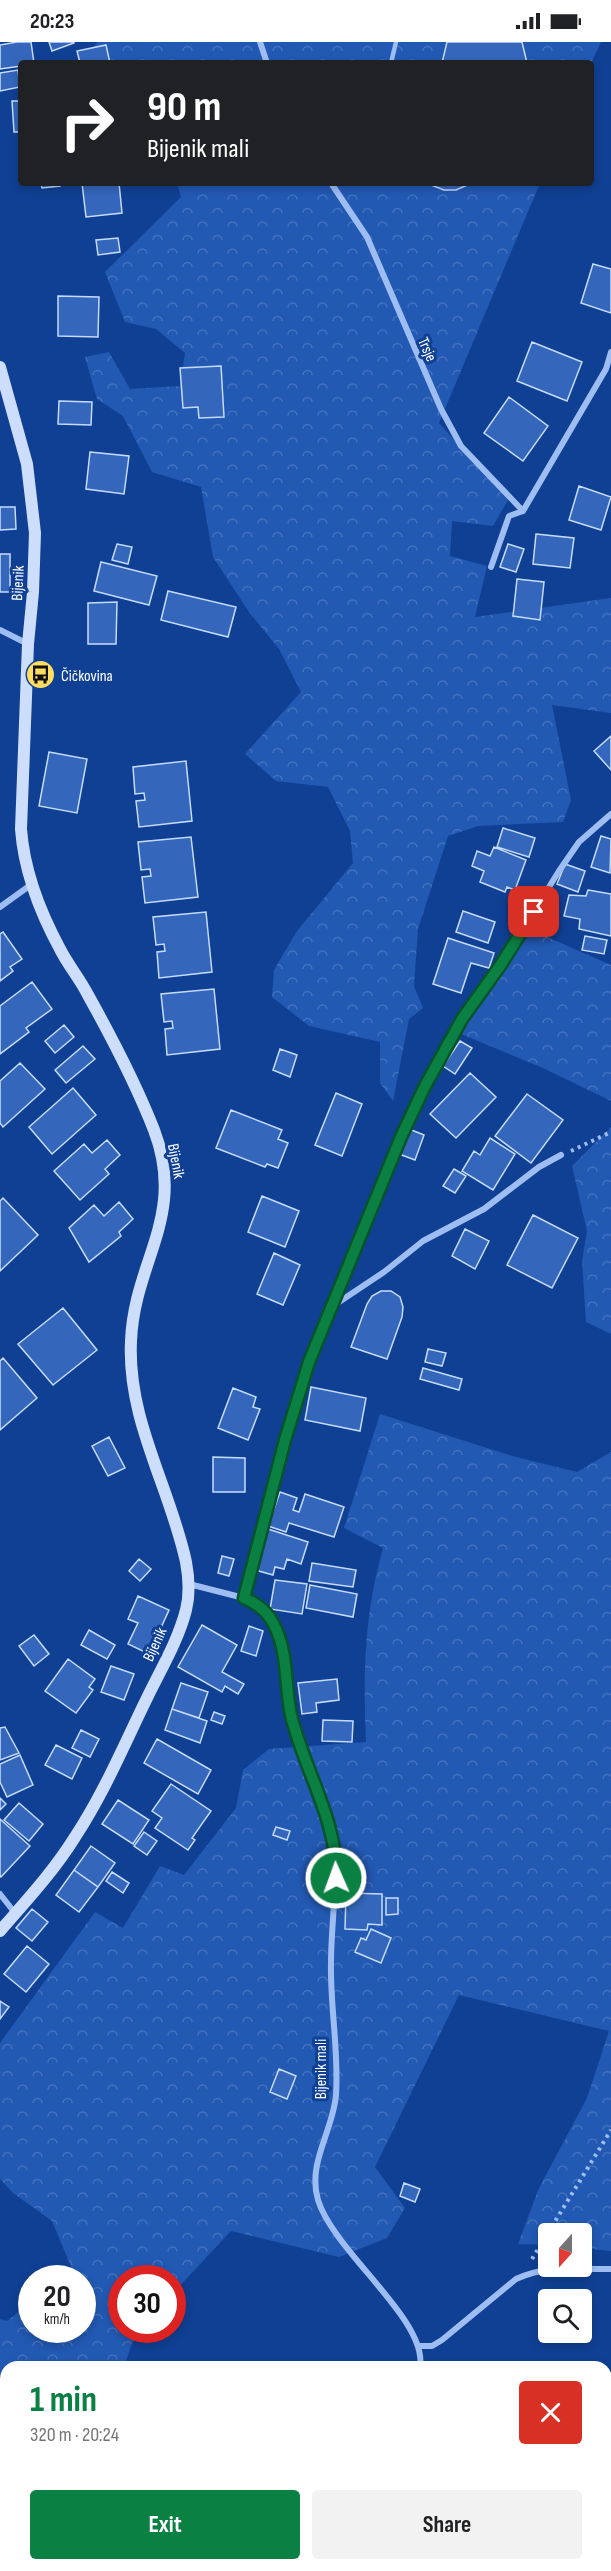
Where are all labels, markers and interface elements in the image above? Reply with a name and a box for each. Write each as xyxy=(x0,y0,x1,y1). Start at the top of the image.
text: 20:23 xyxy=(30,8,74,35)
text: 90 m xyxy=(147,82,221,133)
icon: right xyxy=(48,84,126,162)
text: Bijenik mali xyxy=(147,133,249,165)
street label: Trsje xyxy=(413,334,440,365)
street label: Bijenik xyxy=(8,565,29,601)
bus stop icon: Čičkovina xyxy=(24,659,56,691)
place label: Čičkovina xyxy=(61,667,113,686)
pin xyxy=(508,886,559,937)
icon: arrive xyxy=(517,895,550,928)
street label: Bijenik xyxy=(163,1142,188,1180)
street label: Bijenik xyxy=(139,1625,171,1665)
position arrow xyxy=(304,1846,368,1910)
street label: Bijenik mali xyxy=(312,2039,331,2099)
north arrow xyxy=(538,2223,592,2277)
map controls xyxy=(538,2223,592,2343)
speed limit sign: 30 xyxy=(108,2265,186,2343)
text: 20 xyxy=(43,2279,71,2315)
button: search xyxy=(538,2289,592,2343)
text: km/h xyxy=(44,2310,70,2329)
text: 1 min xyxy=(30,2379,97,2422)
button: close xyxy=(519,2381,582,2444)
text: 320 m · 20:24 xyxy=(30,2423,119,2447)
button: Exit xyxy=(30,2490,300,2559)
button: Share xyxy=(312,2490,582,2559)

